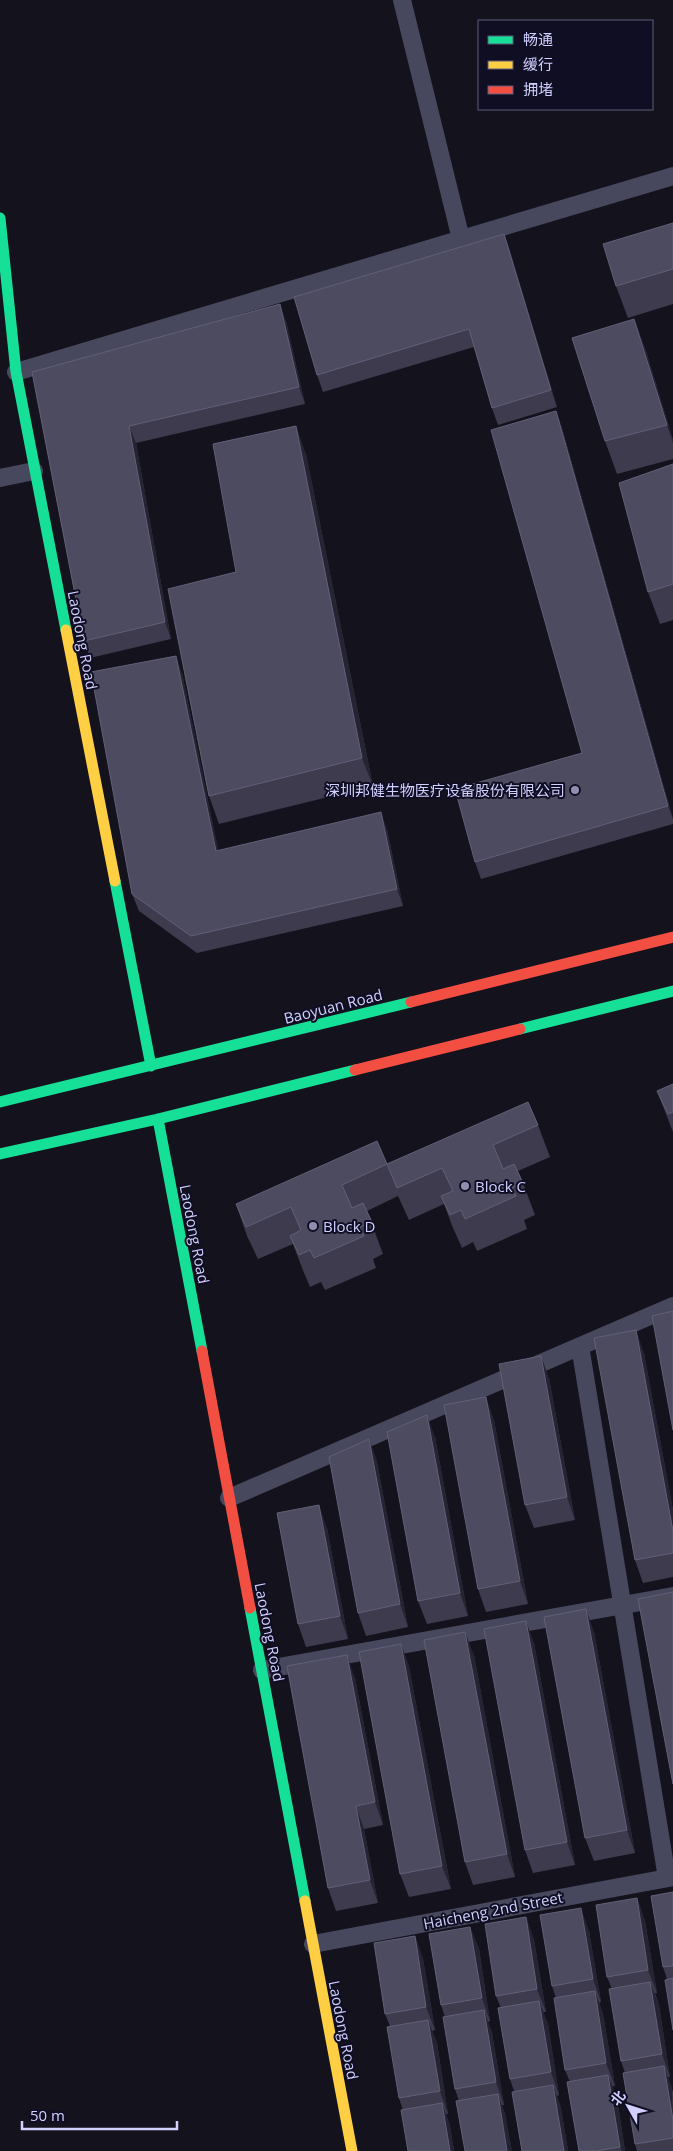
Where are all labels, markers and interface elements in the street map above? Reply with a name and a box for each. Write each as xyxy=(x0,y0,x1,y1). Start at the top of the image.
legend xyxy=(478,20,653,110)
text: 畅通 xyxy=(523,29,553,49)
text: 缓行 xyxy=(523,54,553,74)
text: 拥堵 xyxy=(523,79,553,99)
street label: Laodong Road xyxy=(64,589,102,691)
place label: 深圳邦健生物医疗设备股份有限公司 xyxy=(325,780,565,800)
marker: 深圳邦健生物医疗设备股份有限公司 xyxy=(569,784,581,796)
street label: Baoyuan Road xyxy=(282,984,384,1028)
place label: Block C xyxy=(475,1176,526,1196)
marker: Block C xyxy=(459,1180,471,1192)
street label: Laodong Road xyxy=(176,1183,214,1285)
place label: Block D xyxy=(323,1216,375,1236)
marker: Block D xyxy=(307,1220,319,1232)
street label: Laodong Road xyxy=(251,1581,289,1683)
street label: Haicheng 2nd Street xyxy=(421,1887,565,1933)
street label: Laodong Road xyxy=(325,1979,363,2081)
north arrow xyxy=(603,2081,653,2131)
text: 北 xyxy=(606,2086,629,2109)
scale bar xyxy=(22,2098,178,2130)
text: 50 m xyxy=(30,2105,65,2125)

